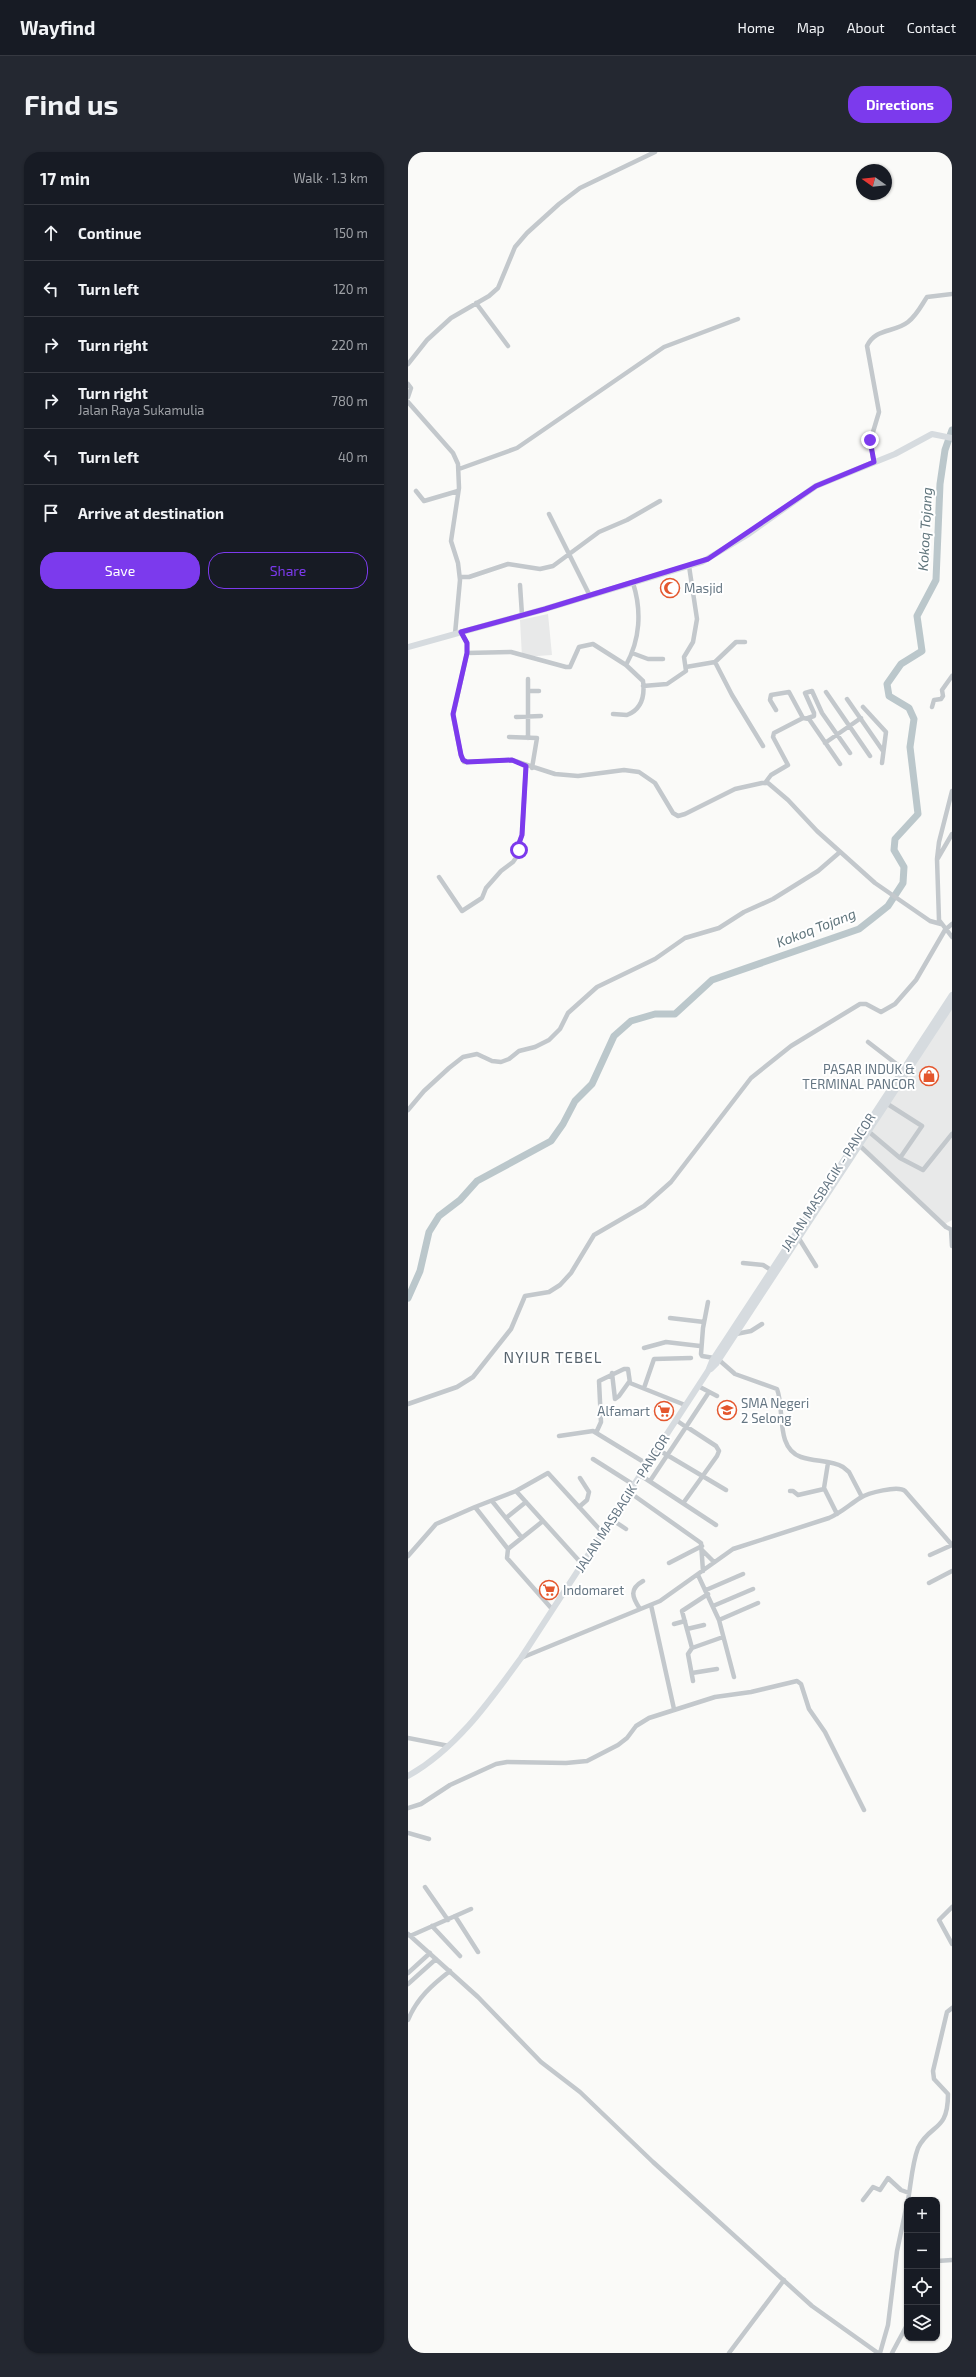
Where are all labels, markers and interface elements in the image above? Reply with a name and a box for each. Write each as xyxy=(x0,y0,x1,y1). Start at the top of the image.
text: Wayfind xyxy=(20,16,95,39)
text: Home xyxy=(738,19,775,36)
text: Map xyxy=(797,19,825,36)
text: About xyxy=(847,19,885,36)
text: Contact xyxy=(907,19,956,36)
button: Directions xyxy=(848,86,952,123)
text: Find us xyxy=(24,87,118,121)
north arrow xyxy=(856,164,892,200)
text: 17 min xyxy=(40,168,90,188)
text: Walk · 1.3 km xyxy=(293,170,368,186)
icon: ahead xyxy=(40,222,62,244)
text: Continue xyxy=(78,224,141,242)
text: 150 m xyxy=(334,225,368,241)
icon: left xyxy=(40,278,62,300)
text: Turn left xyxy=(78,280,139,298)
text: 120 m xyxy=(333,281,368,297)
icon: right xyxy=(40,334,62,356)
text: Turn right xyxy=(78,336,148,354)
text: 220 m xyxy=(331,337,368,353)
text: Turn right xyxy=(78,384,148,402)
icon: right xyxy=(40,390,62,412)
text: 780 m xyxy=(331,393,368,409)
text: Jalan Raya Sukamulia xyxy=(78,402,205,418)
route end xyxy=(861,431,879,449)
icon: left xyxy=(40,446,62,468)
text: Turn left xyxy=(78,448,139,466)
text: 40 m xyxy=(338,449,368,465)
water label: Kokoq Tojang xyxy=(914,487,935,571)
icon: arrive xyxy=(40,502,62,524)
text: Arrive at destination xyxy=(78,504,224,522)
button: Save xyxy=(40,552,200,589)
button: Share xyxy=(208,552,368,589)
mosque icon: Masjid xyxy=(659,577,681,599)
place label: Masjid xyxy=(684,580,723,596)
route start xyxy=(510,841,528,859)
water label: Kokoq Tojang xyxy=(774,905,858,950)
place label: PASAR INDUK & TERMINAL PANCOR xyxy=(802,1061,915,1092)
shop icon: PASAR INDUK & TERMINAL PANCOR xyxy=(918,1065,940,1087)
street label: JALAN MASBAGIK - PANCOR xyxy=(777,1110,879,1254)
district label: NYIUR TEBEL xyxy=(504,1348,602,1366)
place label: SMA Negeri 2 Selong xyxy=(741,1395,809,1426)
school or university icon: SMA Negeri 2 Selong xyxy=(716,1399,738,1421)
supermarket icon: Alfamart xyxy=(653,1400,675,1422)
place label: Alfamart xyxy=(597,1403,650,1419)
street label: JALAN MASBAGIK - PANCOR xyxy=(571,1431,673,1575)
supermarket icon: Indomaret xyxy=(538,1579,560,1601)
place label: Indomaret xyxy=(563,1582,624,1598)
map controls xyxy=(904,2197,940,2341)
button: + xyxy=(904,2197,940,2233)
button: − xyxy=(904,2233,940,2269)
button: locate xyxy=(904,2269,940,2305)
button: layers xyxy=(904,2305,940,2341)

